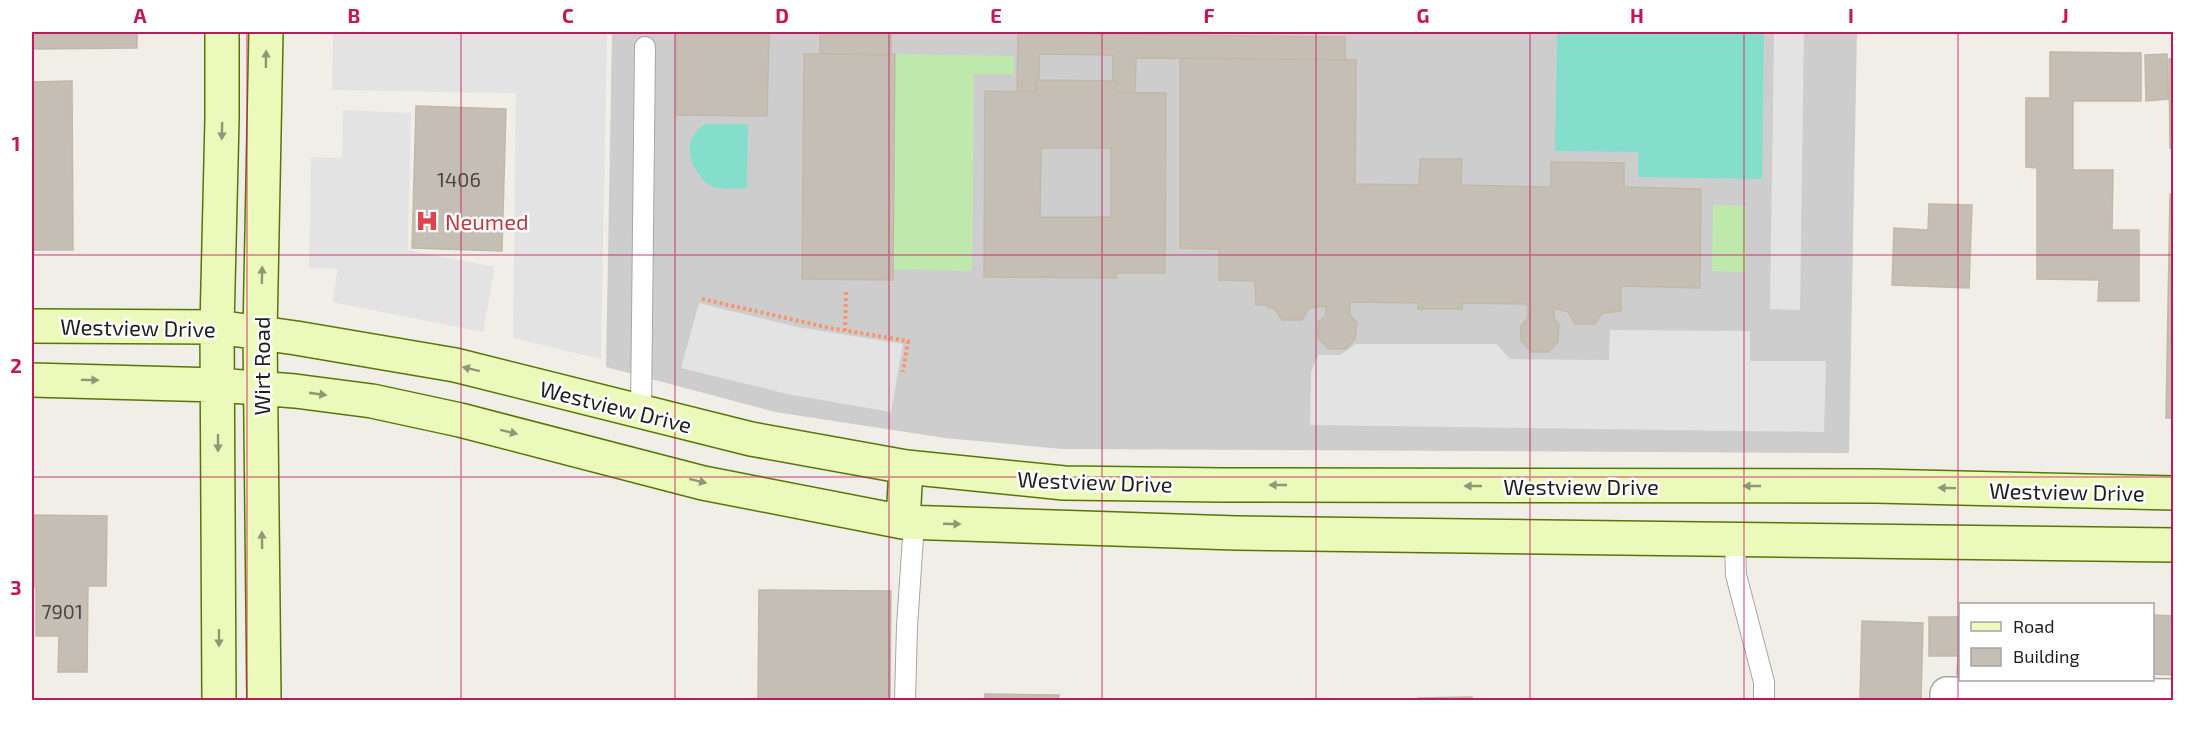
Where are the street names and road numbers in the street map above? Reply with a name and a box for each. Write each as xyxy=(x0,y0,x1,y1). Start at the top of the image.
street label: Westview Drive xyxy=(60,313,216,341)
street label: Wirt Road xyxy=(248,316,274,416)
street label: Westview Drive xyxy=(537,375,695,437)
street label: Westview Drive xyxy=(1017,465,1173,497)
street label: Westview Drive xyxy=(1503,473,1659,499)
street label: Westview Drive xyxy=(1989,477,2145,505)

